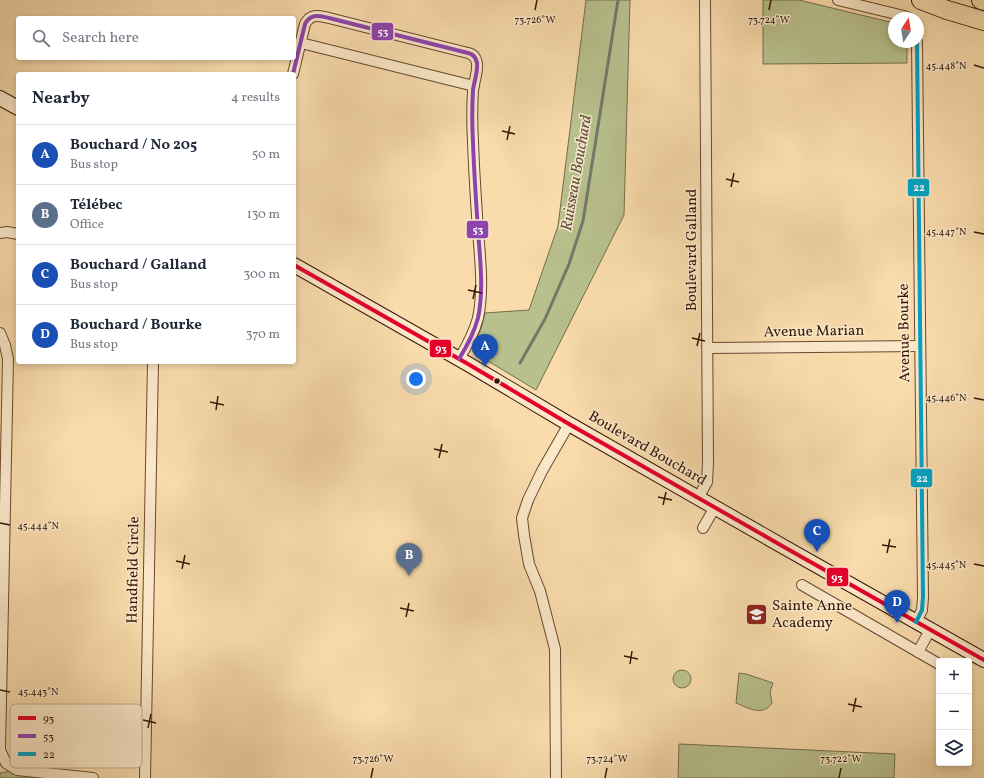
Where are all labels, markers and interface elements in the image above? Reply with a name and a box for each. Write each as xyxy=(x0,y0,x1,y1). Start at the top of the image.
north arrow xyxy=(888,12,924,48)
text: 73.726°W xyxy=(514,13,556,27)
text: 73.724°W xyxy=(748,13,790,27)
search box xyxy=(16,16,296,60)
line badge: 53 xyxy=(371,22,394,41)
text: 53 xyxy=(378,25,389,40)
icon: search xyxy=(30,27,52,49)
text: Search here xyxy=(62,28,139,49)
text: 45.448°N xyxy=(926,59,967,73)
text: Nearby xyxy=(32,87,90,110)
text: 4 results xyxy=(231,89,280,107)
water label: Ruisseau Bouchard xyxy=(556,113,598,233)
text: Bouchard / No 205 xyxy=(70,135,197,156)
text: A xyxy=(40,146,50,164)
text: 50 m xyxy=(252,146,280,164)
text: Bus stop xyxy=(70,156,118,174)
line badge: 22 xyxy=(907,178,930,197)
text: 22 xyxy=(913,181,925,196)
street label: Boulevard Galland xyxy=(682,189,703,311)
text: Télébec xyxy=(70,195,123,216)
text: B xyxy=(41,206,49,224)
text: 130 m xyxy=(247,206,280,224)
text: Office xyxy=(70,216,104,234)
line badge: 53 xyxy=(466,220,489,239)
text: 53 xyxy=(473,223,484,238)
text: 45.447°N xyxy=(926,225,967,239)
text: Bouchard / Galland xyxy=(70,255,207,276)
text: C xyxy=(41,266,49,284)
text: 300 m xyxy=(244,266,280,284)
text: Bus stop xyxy=(70,276,118,294)
street label: Avenue Bourke xyxy=(894,283,916,383)
text: Bouchard / Bourke xyxy=(70,315,202,336)
street label: Avenue Marian xyxy=(763,321,865,343)
text: D xyxy=(40,326,50,344)
text: 370 m xyxy=(246,326,280,344)
pin: A xyxy=(472,334,498,367)
text: Bus stop xyxy=(70,336,118,354)
line badge: 93 xyxy=(429,339,452,358)
text: 93 xyxy=(435,342,447,357)
your location xyxy=(406,369,426,389)
unlabelled marker xyxy=(492,376,502,386)
text: 45.446°N xyxy=(926,391,967,405)
street label: Boulevard Bouchard xyxy=(584,406,710,492)
line badge: 22 xyxy=(910,468,933,488)
text: 22 xyxy=(916,472,928,487)
street label: Handfield Circle xyxy=(123,516,145,624)
text: 45.444°N xyxy=(17,519,59,533)
pin: C xyxy=(804,519,830,552)
pin: B xyxy=(396,543,422,576)
text: 45.445°N xyxy=(926,558,967,572)
line badge: 93 xyxy=(826,567,849,587)
text: 93 xyxy=(831,571,843,586)
pin: D xyxy=(884,590,910,623)
place label: Sainte Anne Academy xyxy=(772,596,852,634)
school or university icon: Sainte Anne Academy xyxy=(744,602,770,628)
map controls xyxy=(936,658,972,766)
button: + xyxy=(936,658,972,694)
text: 45.443°N xyxy=(18,685,59,699)
button: − xyxy=(936,694,972,730)
legend xyxy=(10,704,142,768)
text: 93 xyxy=(43,712,54,727)
text: 53 xyxy=(43,730,54,745)
button: layers xyxy=(936,730,972,766)
text: 22 xyxy=(43,748,55,763)
text: 73.726°W xyxy=(352,752,394,766)
text: 73.724°W xyxy=(586,752,628,766)
text: 73.722°W xyxy=(820,752,862,766)

